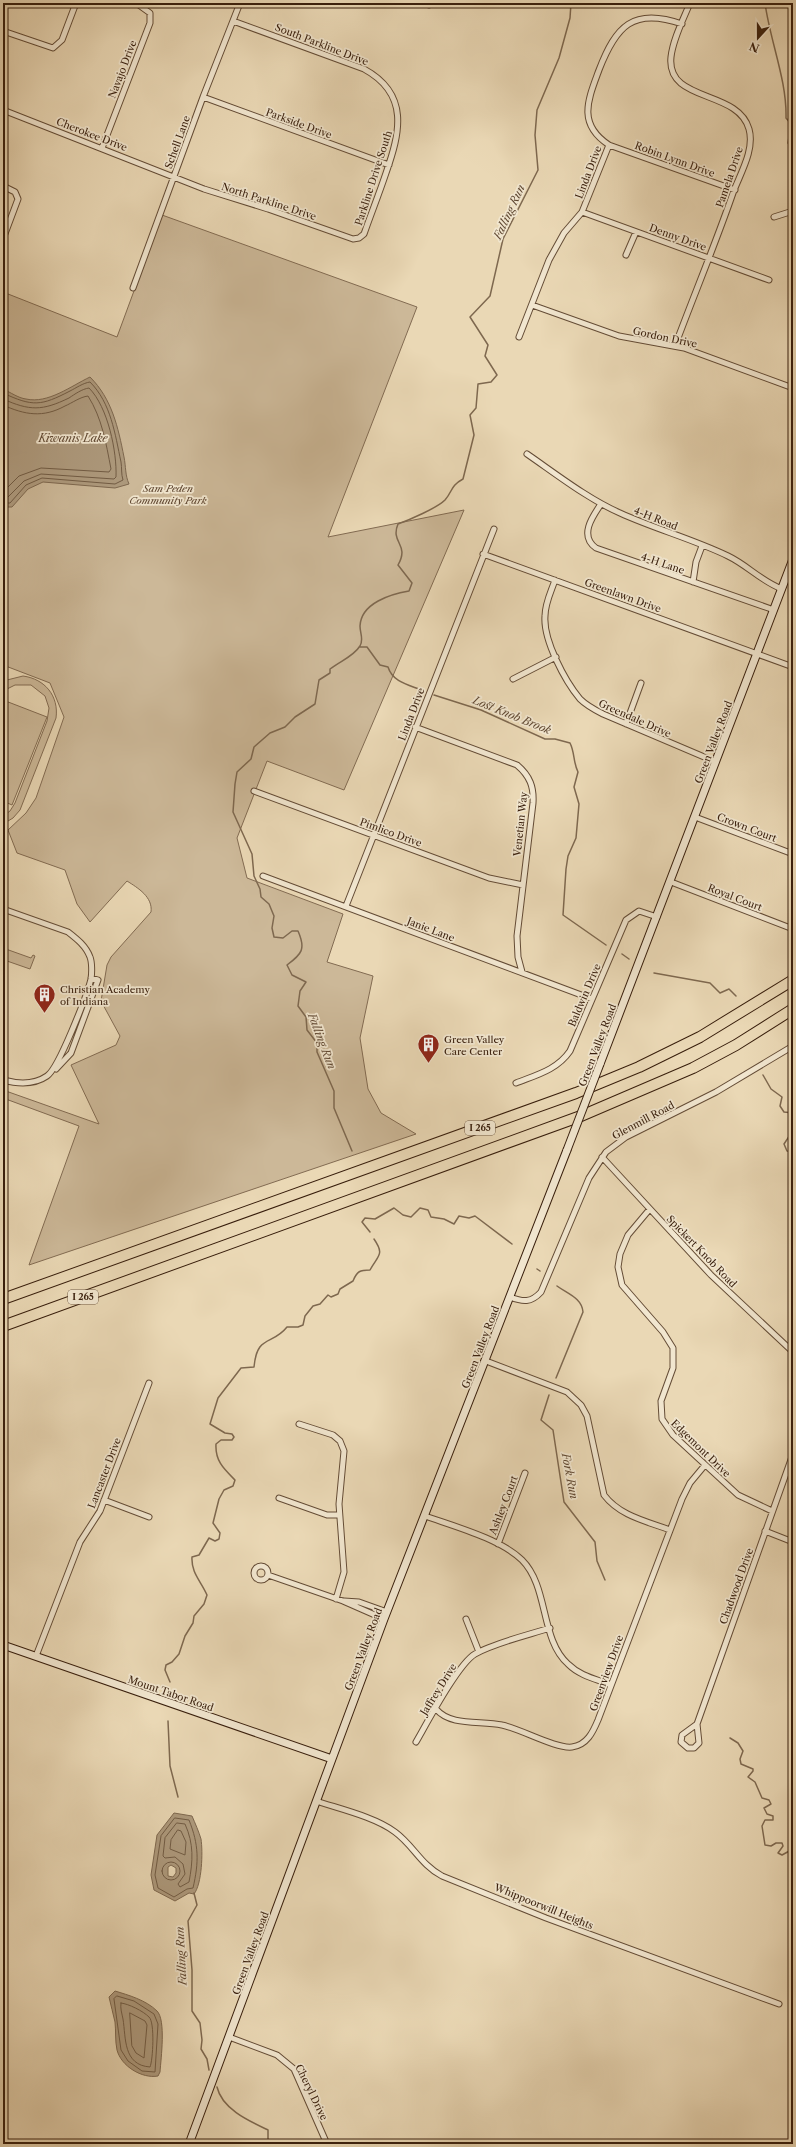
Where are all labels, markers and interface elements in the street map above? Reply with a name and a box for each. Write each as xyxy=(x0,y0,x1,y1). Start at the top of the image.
north arrow xyxy=(738,18,778,58)
street label: South Parkline Drive xyxy=(273,21,371,68)
street label: Navajo Drive xyxy=(105,38,140,100)
text: N xyxy=(747,39,761,56)
street label: Parkside Drive xyxy=(264,105,334,142)
street label: Schell Lane xyxy=(162,114,193,170)
street label: Cherokee Drive xyxy=(54,115,130,154)
street label: Parkline Drive South xyxy=(352,128,395,227)
street label: Robin Lynn Drive xyxy=(633,139,717,180)
street label: Linda Drive xyxy=(572,143,605,201)
street label: Pamela Drive xyxy=(713,145,746,209)
street label: North Parkline Drive xyxy=(220,180,318,223)
water label: Falling Run xyxy=(490,182,528,242)
street label: Denny Drive xyxy=(647,221,709,254)
street label: Gordon Drive xyxy=(632,324,699,351)
water label: Kiwanis Lake xyxy=(37,431,108,445)
park label: Sam Peden Community Park xyxy=(129,482,208,507)
street label: 4-H Road xyxy=(632,504,680,533)
street label: 4-H Lane xyxy=(639,550,687,577)
street label: Greenlawn Drive xyxy=(583,576,663,616)
street label: Linda Drive xyxy=(395,685,428,743)
water label: Lost Knob Brook xyxy=(470,693,554,737)
street label: Greendale Drive xyxy=(596,697,674,740)
street label: Green Valley Road xyxy=(692,699,735,785)
street label: Venetian Way xyxy=(511,791,530,858)
street label: Crown Court xyxy=(715,810,779,845)
street label: Pimlico Drive xyxy=(358,815,424,850)
street label: Royal Court xyxy=(706,881,764,914)
street label: Janie Lane xyxy=(403,914,457,945)
street label: Baldwin Drive xyxy=(565,961,604,1029)
building icon: Christian Academy of Indiana xyxy=(32,982,58,1015)
place label: Christian Academy of Indiana xyxy=(60,983,150,1008)
street label: Green Valley Road xyxy=(576,1002,619,1088)
water label: Falling Run xyxy=(305,1010,339,1071)
building icon: Green Valley Care Center xyxy=(415,1032,441,1065)
place label: Green Valley Care Center xyxy=(444,1033,505,1058)
street label: Glenmill Road xyxy=(610,1099,677,1142)
road number: I 265 xyxy=(465,1121,495,1135)
street label: Spickert Knob Road xyxy=(664,1213,739,1290)
road number: I 265 xyxy=(68,1290,98,1304)
street label: Green Valley Road xyxy=(459,1304,502,1390)
street label: Edgemont Drive xyxy=(668,1417,733,1480)
street label: Lancaster Drive xyxy=(85,1436,124,1510)
water label: Fork Run xyxy=(558,1451,581,1501)
street label: Ashley Court xyxy=(486,1473,521,1537)
street label: Chadwood Drive xyxy=(717,1546,756,1626)
street label: Green Valley Road xyxy=(342,1606,385,1692)
street label: Greenview Drive xyxy=(587,1633,626,1713)
street label: Jaffrey Drive xyxy=(416,1660,460,1719)
street label: Mount Tabor Road xyxy=(126,1673,215,1714)
street label: Whippoorwill Heights xyxy=(491,1880,595,1932)
street label: Green Valley Road xyxy=(229,1910,272,1996)
water label: Falling Run xyxy=(172,1926,190,1987)
street label: Cheryl Drive xyxy=(292,2062,331,2123)

